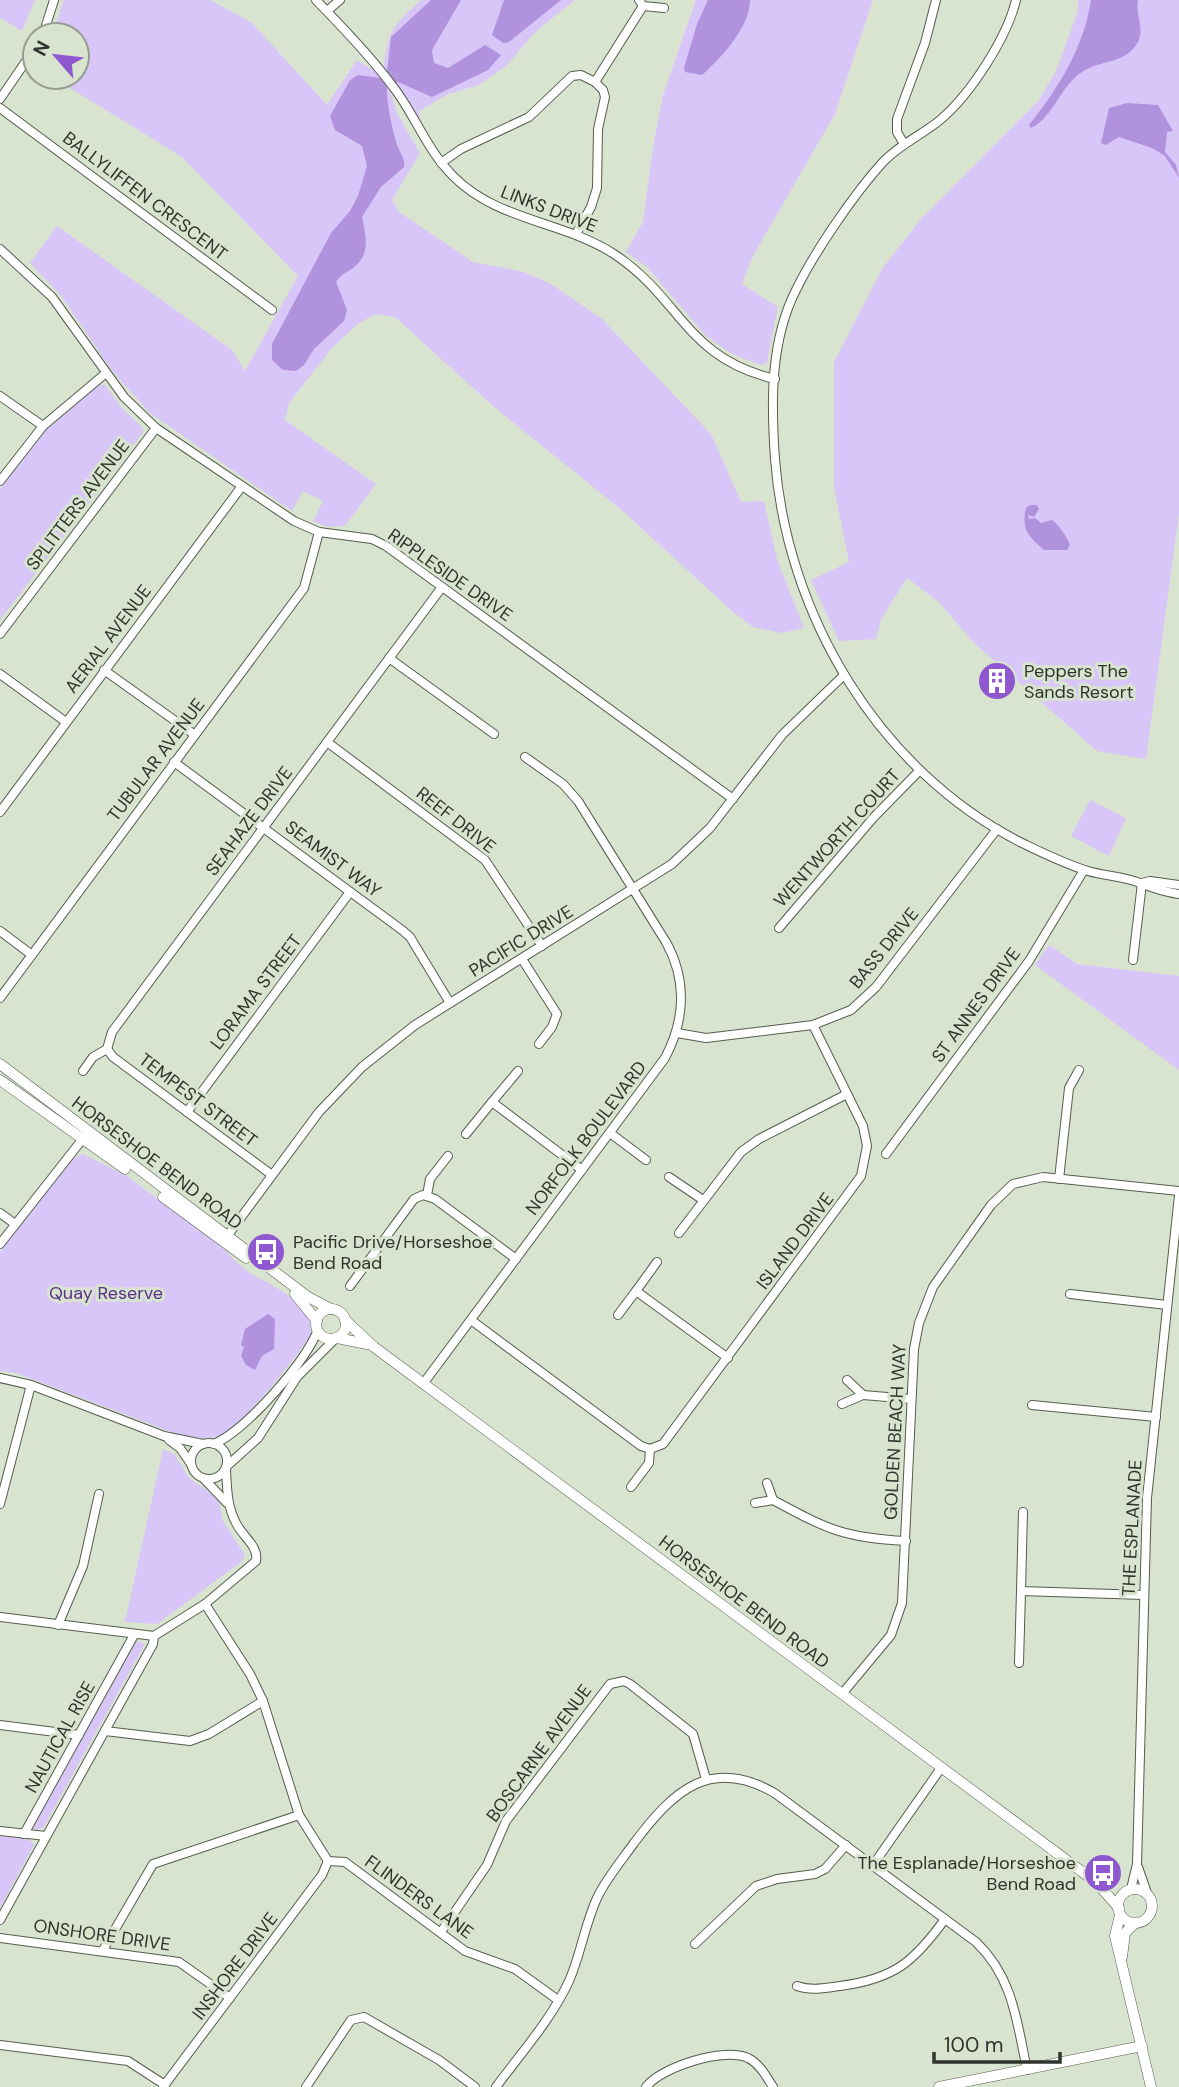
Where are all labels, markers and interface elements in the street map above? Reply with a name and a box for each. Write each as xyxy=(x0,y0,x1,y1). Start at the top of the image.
north arrow xyxy=(21,21,91,91)
text: N xyxy=(27,36,56,60)
street label: BALLYLIFFEN CRESCENT xyxy=(58,126,232,266)
street label: LINKS DRIVE xyxy=(497,180,601,238)
street label: SPLITTERS AVENUE xyxy=(21,435,135,575)
street label: RIPPLESIDE DRIVE xyxy=(383,523,517,627)
street label: AERIAL AVENUE xyxy=(59,580,157,698)
place label: Peppers The Sands Resort xyxy=(1024,659,1133,704)
building icon: Peppers The Sands Resort xyxy=(976,660,1018,702)
street label: TUBULAR AVENUE xyxy=(102,694,210,826)
street label: SEAHAZE DRIVE xyxy=(200,761,298,881)
street label: WENTWORTH COURT xyxy=(768,764,906,912)
street label: REEF DRIVE xyxy=(411,781,501,859)
street label: SEAMIST WAY xyxy=(280,815,386,903)
street label: PACIFIC DRIVE xyxy=(465,899,577,983)
street label: BASS DRIVE xyxy=(844,902,924,994)
street label: LORAMA STREET xyxy=(205,930,307,1054)
street label: ST ANNES DRIVE xyxy=(926,943,1026,1067)
street label: TEMPEST STREET xyxy=(134,1048,262,1152)
street label: NORFOLK BOULEVARD xyxy=(520,1056,652,1220)
street label: HORSESHOE BEND ROAD xyxy=(67,1091,247,1235)
street label: ISLAND DRIVE xyxy=(751,1188,839,1294)
place label: Pacific Drive/Horseshoe Bend Road xyxy=(293,1230,493,1275)
bus stop icon: Pacific Drive/Horseshoe Bend Road xyxy=(245,1231,287,1273)
park label: Quay Reserve xyxy=(49,1281,163,1305)
street label: GOLDEN BEACH WAY xyxy=(878,1343,912,1521)
street label: THE ESPLANADE xyxy=(1116,1459,1148,1597)
street label: HORSESHOE BEND ROAD xyxy=(654,1530,834,1674)
street label: NAUTICAL RISE xyxy=(19,1677,101,1797)
street label: BOSCARNE AVENUE xyxy=(481,1679,597,1827)
street label: FLINDERS LANE xyxy=(360,1850,478,1944)
place label: The Esplanade/Horseshoe Bend Road xyxy=(857,1851,1076,1896)
bus stop icon: The Esplanade/Horseshoe Bend Road xyxy=(1082,1852,1124,1894)
street label: INSHORE DRIVE xyxy=(187,1907,283,2025)
street label: ONSHORE DRIVE xyxy=(32,1914,172,1956)
scale bar xyxy=(934,2021,1060,2064)
text: 100 m xyxy=(944,2031,1004,2059)

